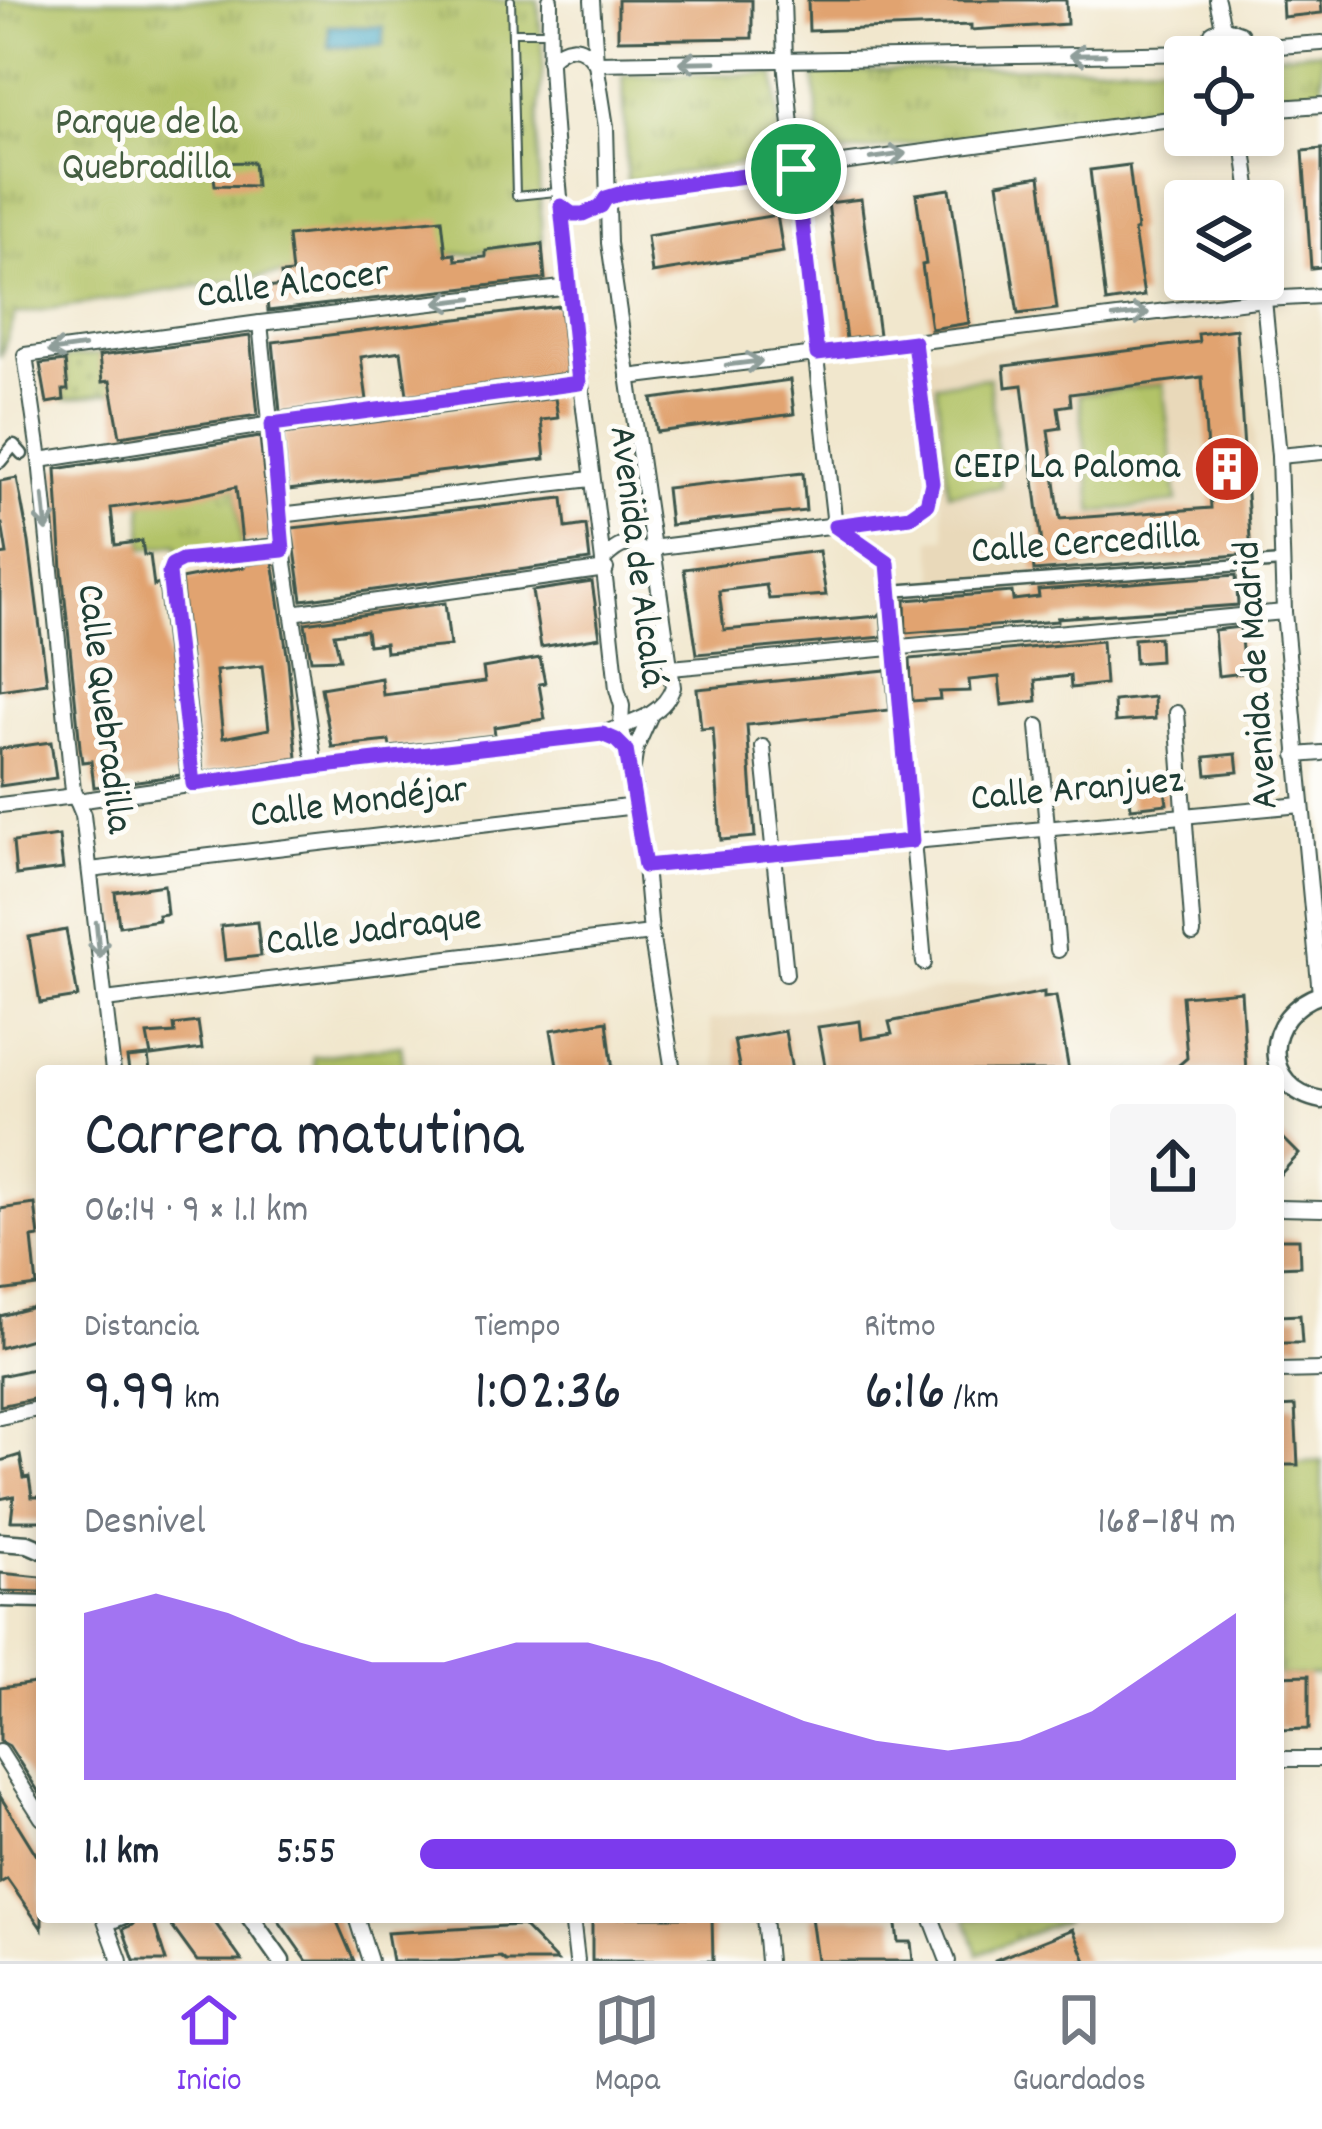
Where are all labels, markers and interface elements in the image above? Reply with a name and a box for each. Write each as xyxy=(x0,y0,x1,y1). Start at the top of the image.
map controls xyxy=(1164,36,1284,300)
button: locate xyxy=(1164,36,1284,156)
one-way arrow xyxy=(1068,44,1107,67)
one-way arrow xyxy=(678,50,717,73)
park label: Parque de la Quebradilla xyxy=(55,98,238,198)
pin xyxy=(745,118,847,220)
icon: arrive xyxy=(763,136,829,202)
one-way arrow xyxy=(868,145,907,167)
button: layers xyxy=(1164,180,1284,300)
street label: Calle Alcocer xyxy=(194,248,393,326)
one-way arrow xyxy=(434,290,473,312)
one-way arrow xyxy=(1111,304,1150,326)
one-way arrow xyxy=(48,338,87,361)
one-way arrow xyxy=(724,351,763,373)
street label: Avenida de Alcalá xyxy=(592,423,678,691)
building icon: CEIP La Paloma xyxy=(1192,434,1262,504)
place label: CEIP La Paloma xyxy=(953,442,1181,497)
one-way arrow xyxy=(34,492,57,531)
street label: Calle Cercedilla xyxy=(969,511,1201,581)
street label: Avenida de Madrid xyxy=(1222,539,1296,811)
street label: Calle Quebradilla xyxy=(59,581,145,838)
street label: Calle Aranjuez xyxy=(968,755,1186,829)
street label: Calle Mondéjar xyxy=(247,764,471,846)
street label: Calle Jadraque xyxy=(263,892,485,974)
one-way arrow xyxy=(88,920,110,959)
text: Carrera matutina xyxy=(84,1093,523,1187)
button: share xyxy=(1110,1104,1236,1230)
text: 06:14 · 9 × 1.1 km xyxy=(84,1185,309,1240)
text: Distancia xyxy=(84,1305,199,1352)
text: Tiempo xyxy=(474,1305,560,1352)
text: Ritmo xyxy=(864,1305,936,1352)
text: 9.99 xyxy=(84,1352,176,1438)
text: 1:02:36 xyxy=(474,1352,622,1438)
text: 6:16 xyxy=(864,1352,946,1438)
text: km xyxy=(176,1377,220,1424)
text: /km xyxy=(946,1377,999,1424)
text: Desnivel xyxy=(84,1497,206,1552)
text: 168–184 m xyxy=(1097,1497,1236,1552)
text: 1.1 km xyxy=(84,1827,159,1882)
text: 5:55 xyxy=(276,1827,337,1882)
tab: Inicio xyxy=(176,1987,242,2106)
tab: Mapa xyxy=(594,1987,660,2106)
tab: Guardados xyxy=(1012,1987,1146,2106)

